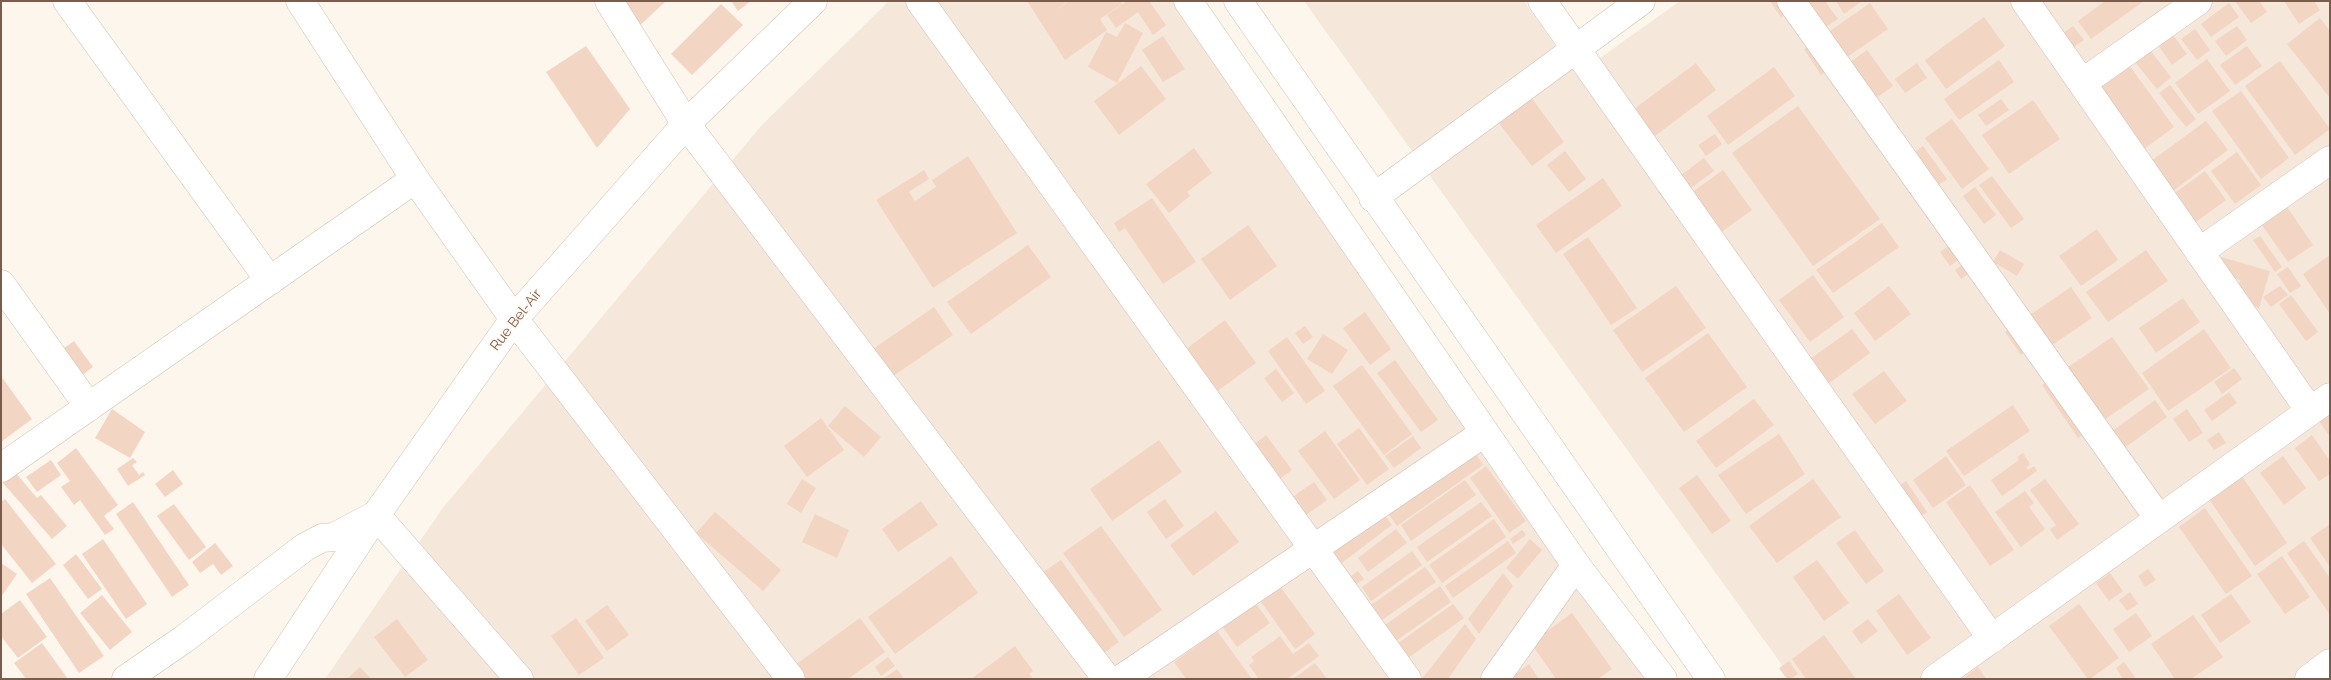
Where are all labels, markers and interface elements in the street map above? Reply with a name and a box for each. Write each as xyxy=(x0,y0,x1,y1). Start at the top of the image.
street label: Rue Bel-Air xyxy=(487,286,545,354)

